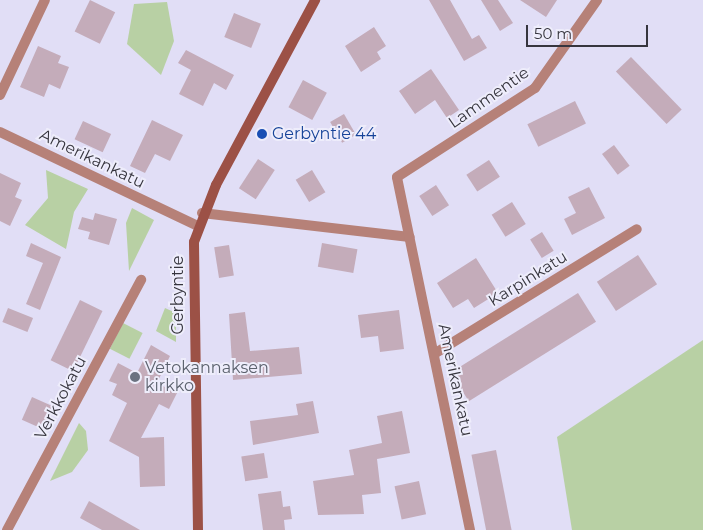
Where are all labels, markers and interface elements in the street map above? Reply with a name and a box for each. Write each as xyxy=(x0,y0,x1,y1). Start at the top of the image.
scale bar xyxy=(528,15,650,47)
text: 50 m xyxy=(534,24,572,43)
street label: Lammentie xyxy=(445,63,533,133)
place label: Gerbyntie 44 xyxy=(272,124,376,144)
street label: Amerikankatu xyxy=(36,125,148,193)
marker: Gerbyntie 44 xyxy=(256,128,268,140)
street label: Karpinkatu xyxy=(485,247,571,311)
street label: Gerbyntie xyxy=(168,256,188,334)
street label: Amerikankatu xyxy=(434,322,476,438)
street label: Verkkokatu xyxy=(31,353,91,443)
place label: Vetokannaksen kirkko xyxy=(145,358,269,396)
marker: Vetokannaksen kirkko xyxy=(129,371,141,383)

